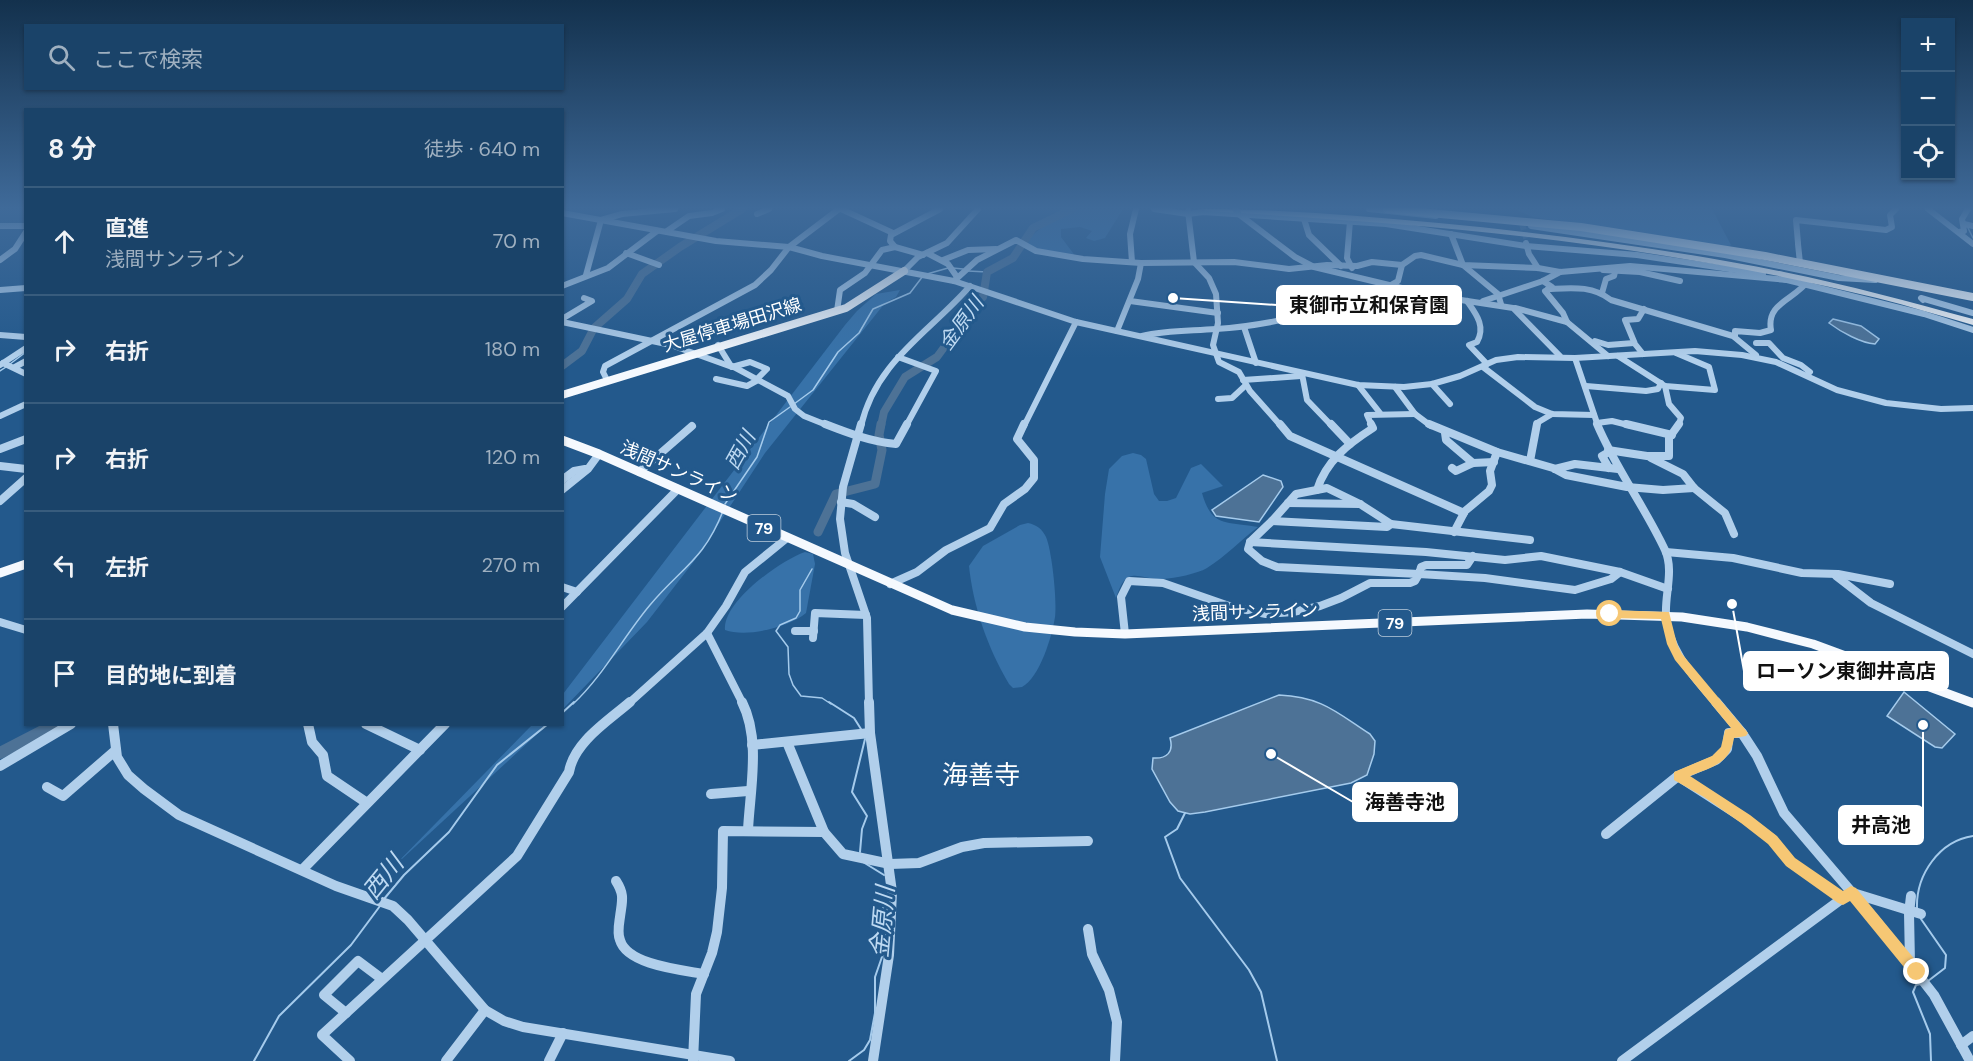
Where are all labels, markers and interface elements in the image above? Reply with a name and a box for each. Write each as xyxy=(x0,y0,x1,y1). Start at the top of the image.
map controls xyxy=(1901,18,1955,180)
button: + xyxy=(1901,18,1955,72)
search box xyxy=(24,24,564,90)
icon: search xyxy=(45,41,78,74)
text: ここで検索 xyxy=(93,45,203,74)
button: − xyxy=(1901,72,1955,126)
button: locate xyxy=(1901,126,1955,180)
text: 8 分 xyxy=(48,132,97,166)
text: 徒歩 · 640 m xyxy=(424,136,540,162)
text: 直進 xyxy=(105,214,149,243)
icon: ahead xyxy=(48,225,81,258)
text: 70 m xyxy=(493,228,540,254)
text: 浅間サンライン xyxy=(105,246,245,272)
callout: 東御市立和保育園 xyxy=(1277,286,1461,324)
water label: 金原川 xyxy=(933,289,990,355)
street label: 大屋停車場田沢線 xyxy=(660,292,804,358)
text: 東御市立和保育園 xyxy=(1289,292,1449,318)
icon: right xyxy=(48,333,81,366)
text: 180 m xyxy=(485,336,540,362)
text: 右折 xyxy=(105,337,149,366)
water label: 西川 xyxy=(719,424,762,474)
street label: 浅間サンライン xyxy=(617,435,741,509)
icon: right xyxy=(48,441,81,474)
text: 120 m xyxy=(486,444,540,470)
text: 右折 xyxy=(105,445,149,474)
road number: 79 xyxy=(748,515,780,541)
icon: left xyxy=(48,549,81,582)
text: 270 m xyxy=(482,552,540,578)
text: 左折 xyxy=(105,553,149,582)
street label: 浅間サンライン xyxy=(1192,598,1318,626)
route start xyxy=(1596,600,1622,626)
road number: 79 xyxy=(1378,610,1412,636)
callout: ローソン東御井高店 xyxy=(1744,652,1948,690)
icon: arrive xyxy=(48,657,81,690)
text: ローソン東御井高店 xyxy=(1756,658,1936,684)
text: 目的地に到着 xyxy=(105,661,237,690)
district label: 海善寺 xyxy=(942,758,1020,792)
callout: 海善寺池 xyxy=(1353,783,1457,821)
text: 海善寺池 xyxy=(1365,789,1445,815)
callout: 井高池 xyxy=(1839,806,1923,844)
text: 井高池 xyxy=(1851,812,1911,838)
water label: 西川 xyxy=(356,846,412,905)
water label: 金原川 xyxy=(863,882,901,959)
route end xyxy=(1903,958,1929,984)

